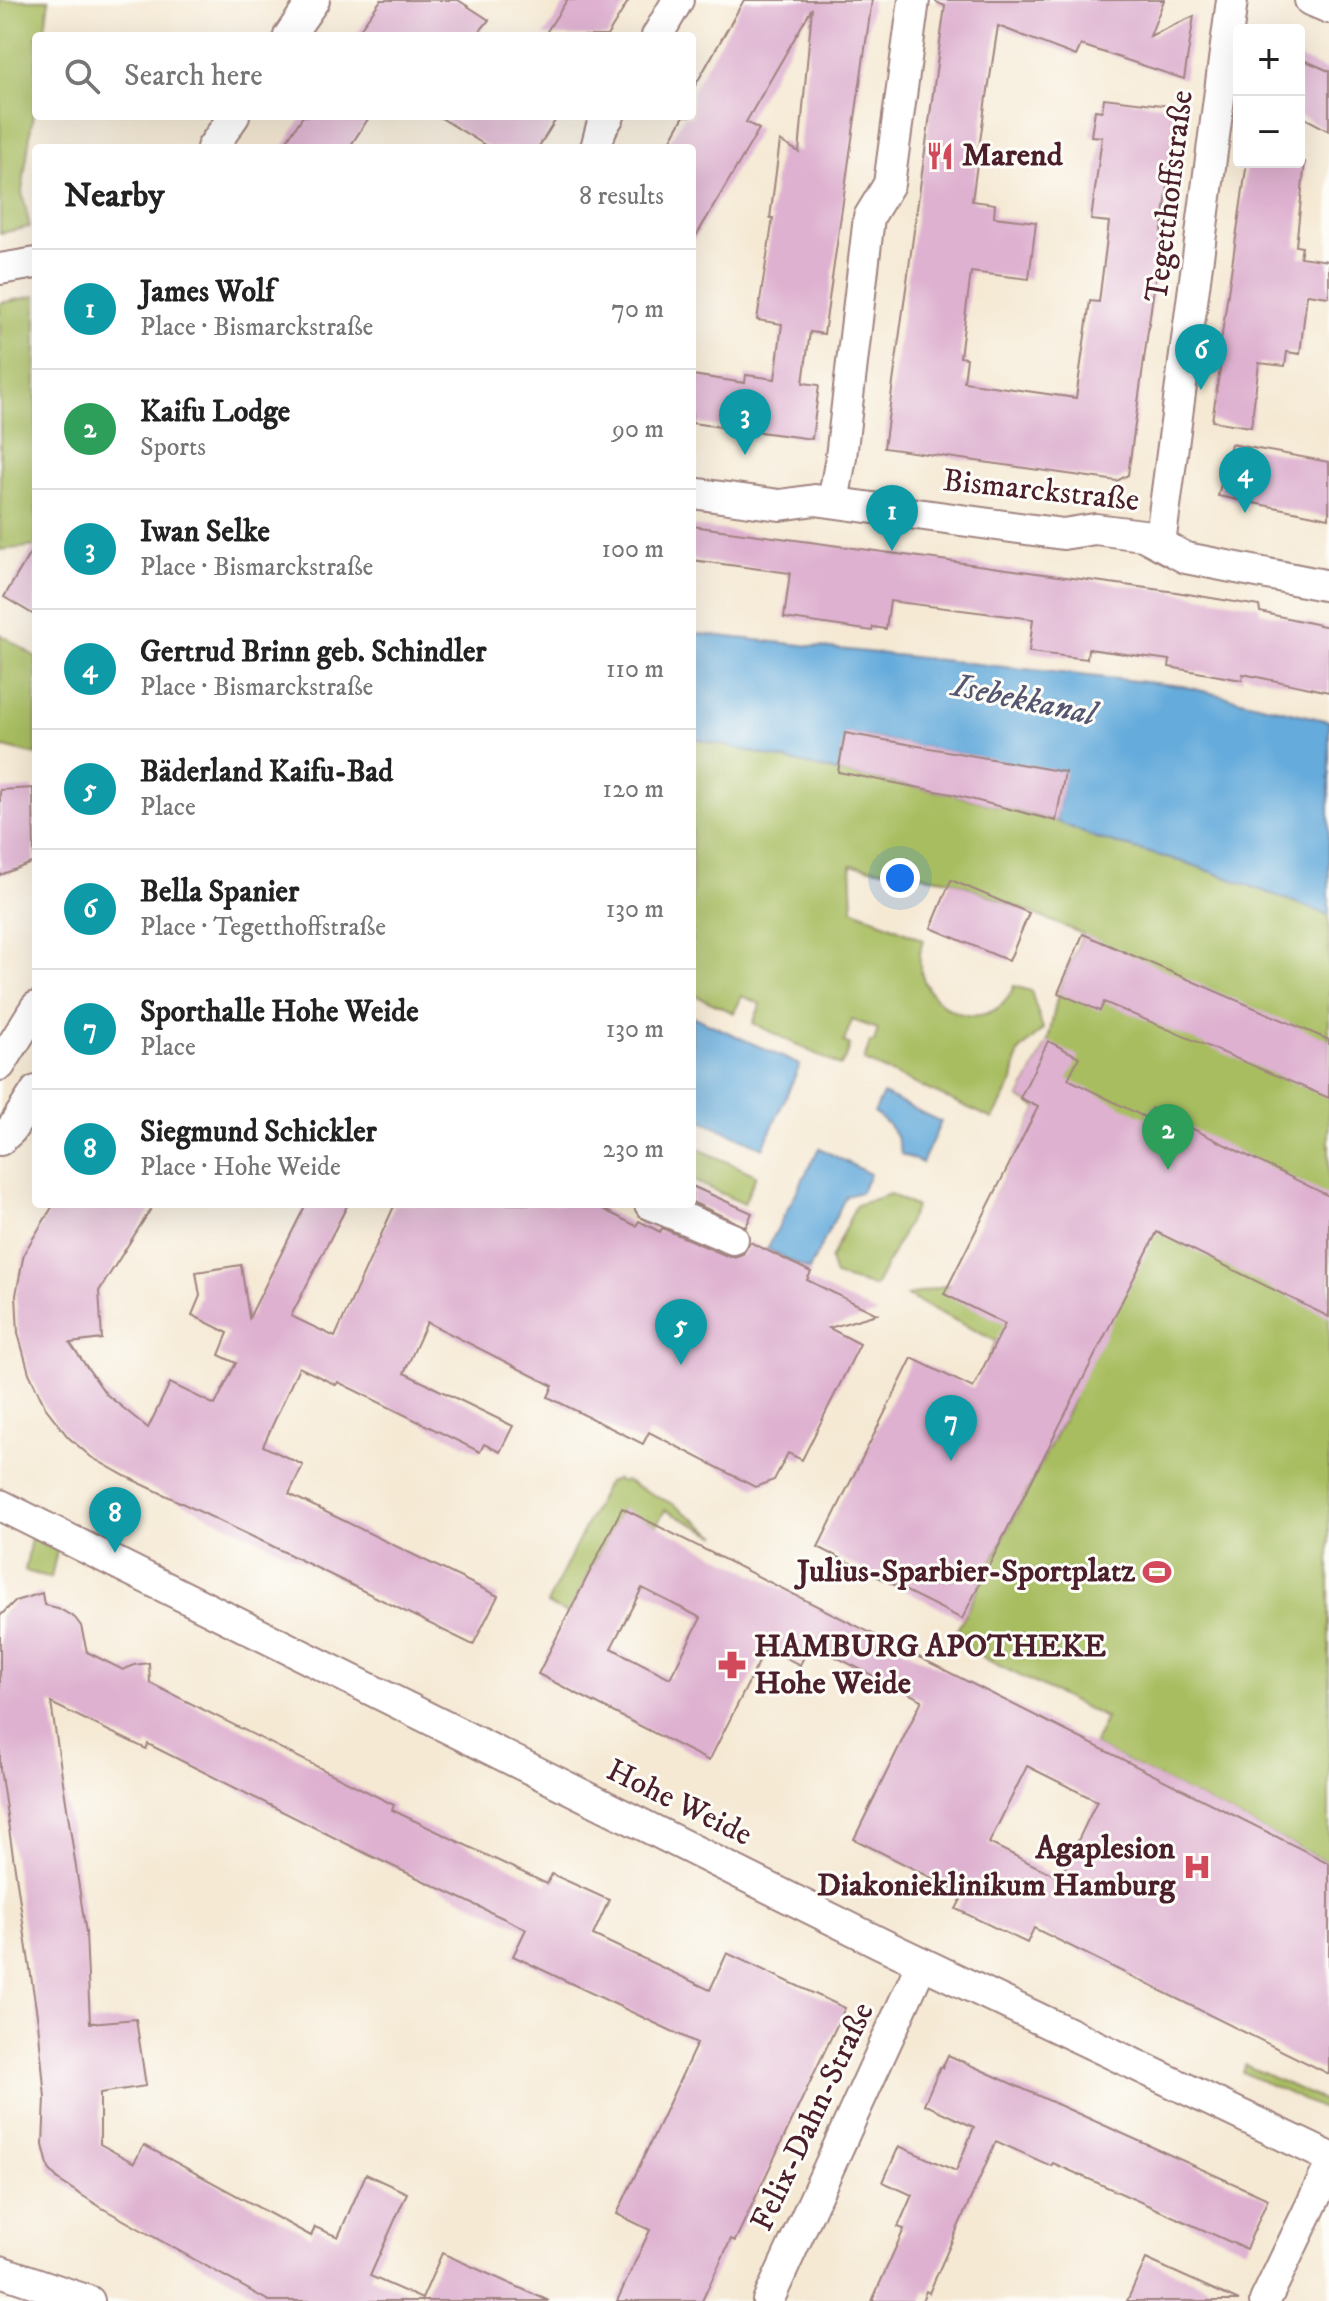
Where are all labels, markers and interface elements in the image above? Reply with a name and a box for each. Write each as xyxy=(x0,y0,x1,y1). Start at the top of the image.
map controls xyxy=(1233,24,1305,168)
button: + xyxy=(1233,24,1305,96)
search box xyxy=(32,32,696,120)
icon: search xyxy=(60,54,104,98)
text: Search here xyxy=(124,58,263,95)
street label: Tegetthoffstraße xyxy=(1137,88,1203,304)
button: − xyxy=(1233,96,1305,168)
place label: Marend xyxy=(962,136,1064,176)
restaurant icon: Marend xyxy=(925,141,955,171)
text: Nearby xyxy=(64,175,165,217)
text: 8 results xyxy=(579,180,664,213)
text: James Wolf xyxy=(140,274,274,311)
text: 1 xyxy=(85,293,95,326)
text: 70 m xyxy=(611,293,664,326)
text: Place · Bismarckstraße xyxy=(140,311,373,344)
pin: 6 xyxy=(1175,324,1227,390)
pin: 3 xyxy=(719,389,771,455)
text: Kaifu Lodge xyxy=(140,394,290,431)
text: 2 xyxy=(84,413,96,446)
text: 90 m xyxy=(612,413,664,446)
text: Sports xyxy=(140,431,206,464)
pin: 4 xyxy=(1219,447,1271,513)
street label: Bismarckstraße xyxy=(941,461,1141,521)
pin: 1 xyxy=(866,485,918,551)
text: Iwan Selke xyxy=(140,514,270,551)
text: 3 xyxy=(85,533,95,566)
text: 100 m xyxy=(601,533,664,566)
text: Place · Bismarckstraße xyxy=(140,551,373,584)
text: Gertrud Brinn geb. Schindler xyxy=(140,634,487,671)
text: 4 xyxy=(83,653,97,686)
text: 110 m xyxy=(606,653,664,686)
water label: Isebekkanal xyxy=(947,664,1103,736)
text: Place · Bismarckstraße xyxy=(140,671,373,704)
text: Bäderland Kaifu-Bad xyxy=(140,754,393,791)
text: 5 xyxy=(84,773,96,806)
text: 120 m xyxy=(603,773,664,806)
text: Place xyxy=(140,791,196,824)
your location xyxy=(880,858,920,898)
text: Bella Spanier xyxy=(140,874,299,911)
text: 6 xyxy=(83,893,97,926)
text: 130 m xyxy=(606,893,664,926)
text: Place · Tegetthoffstraße xyxy=(140,911,386,944)
text: Sporthalle Hohe Weide xyxy=(140,994,419,1031)
text: 7 xyxy=(83,1013,97,1046)
text: 130 m xyxy=(606,1013,664,1046)
text: Place xyxy=(140,1031,196,1064)
pin: 2 xyxy=(1142,1104,1194,1170)
text: Siegmund Schickler xyxy=(140,1114,377,1151)
text: 8 xyxy=(83,1133,97,1166)
text: 230 m xyxy=(602,1133,664,1166)
text: Place · Hohe Weide xyxy=(140,1151,341,1184)
pin: 5 xyxy=(655,1299,707,1365)
pin: 7 xyxy=(925,1395,977,1461)
pin: 8 xyxy=(89,1487,141,1553)
place label: Julius-Sparbier-Sportplatz xyxy=(794,1552,1135,1592)
sports icon: Julius-Sparbier-Sportplatz xyxy=(1142,1557,1172,1587)
place label: HAMBURG APOTHEKE Hohe Weide xyxy=(754,1627,1106,1704)
pharmacy icon: HAMBURG APOTHEKE Hohe Weide xyxy=(717,1650,747,1680)
street label: Hohe Weide xyxy=(600,1751,758,1855)
place label: Agaplesion Diakonieklinikum Hamburg xyxy=(817,1829,1176,1906)
hospital icon: Agaplesion Diakonieklinikum Hamburg xyxy=(1182,1852,1212,1882)
street label: Felix-Dahn-Straße xyxy=(743,1996,883,2238)

